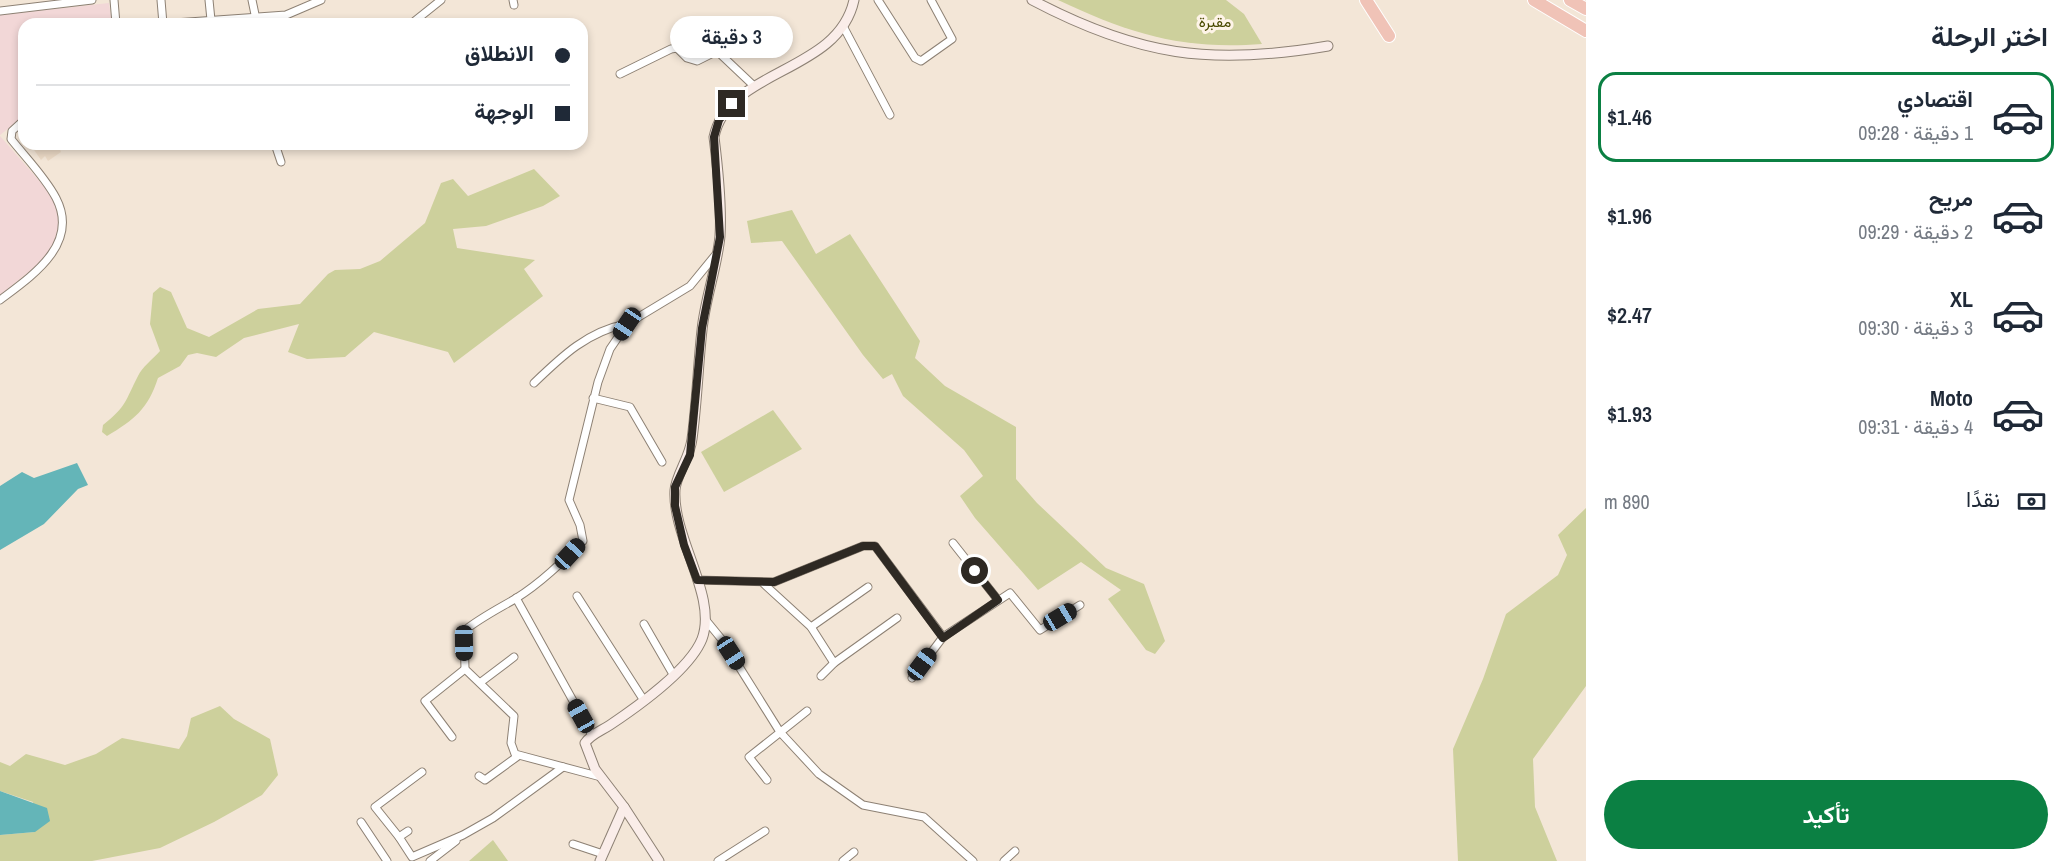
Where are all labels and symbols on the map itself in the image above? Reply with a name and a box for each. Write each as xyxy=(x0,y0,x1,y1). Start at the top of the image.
park label: مقبرة xyxy=(1199,11,1231,32)
callout: 3 دقيقة xyxy=(670,17,794,59)
route end xyxy=(718,90,745,117)
car xyxy=(609,304,645,344)
car xyxy=(551,535,589,573)
route start xyxy=(961,557,988,584)
car xyxy=(1040,600,1080,634)
car xyxy=(455,625,473,661)
car xyxy=(714,633,748,673)
car xyxy=(904,644,940,684)
car xyxy=(564,696,598,736)

